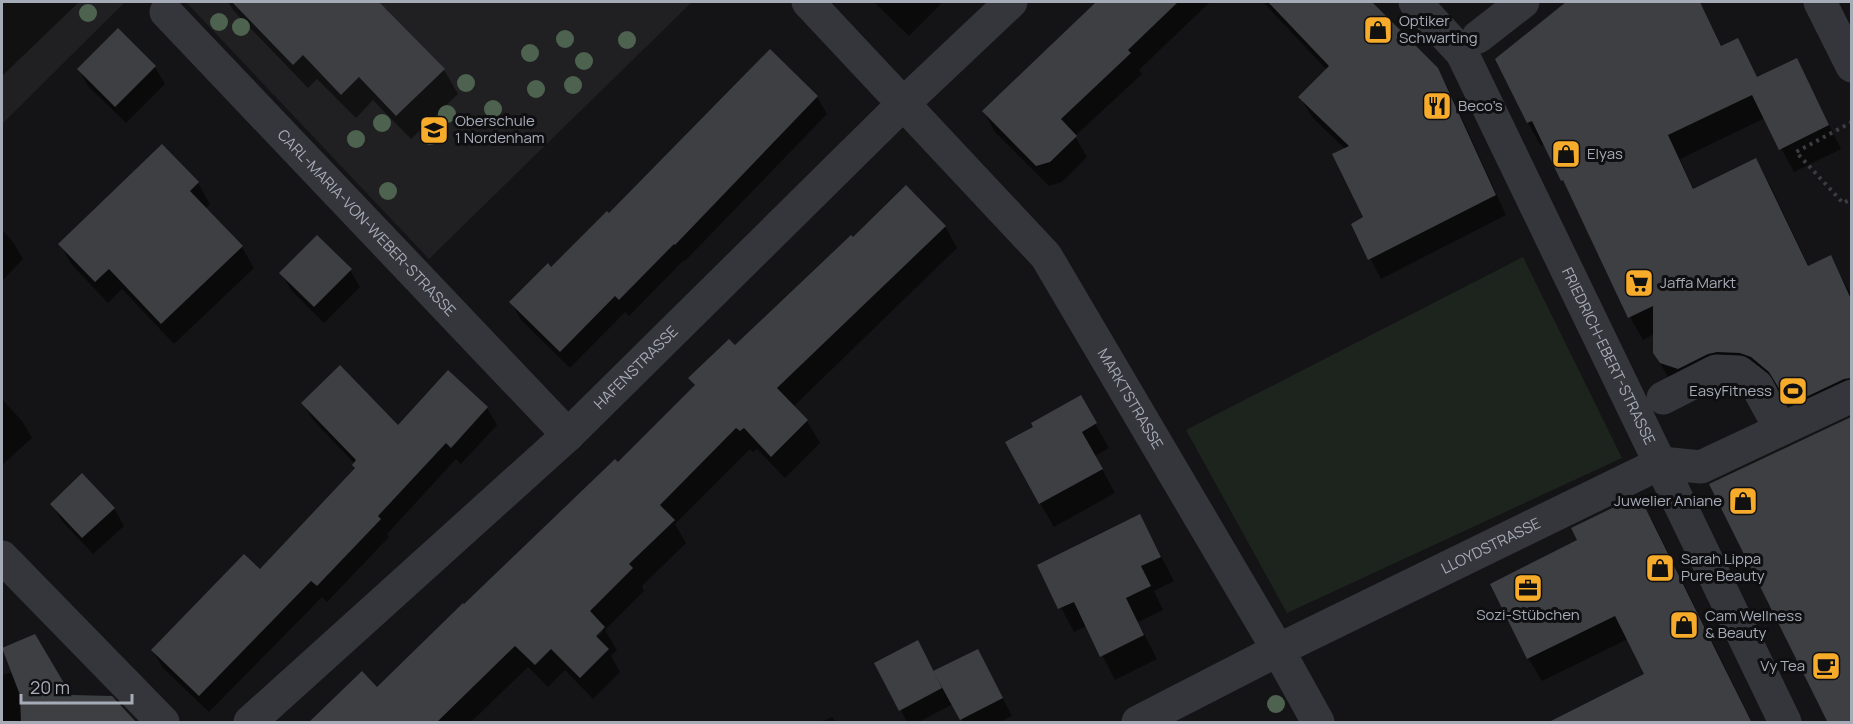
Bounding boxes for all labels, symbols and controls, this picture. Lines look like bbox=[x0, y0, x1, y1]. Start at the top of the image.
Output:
place label: Optiker Schwarting bbox=[1399, 10, 1478, 48]
shop icon: Optiker Schwarting bbox=[1362, 14, 1394, 46]
restaurant icon: Beco’s bbox=[1421, 90, 1453, 122]
place label: Beco’s bbox=[1458, 95, 1503, 116]
place label: Oberschule 1 Nordenham bbox=[455, 110, 545, 148]
school or university icon: Oberschule 1 Nordenham bbox=[418, 114, 450, 146]
street label: CARL-MARIA-VON-WEBER-STRASSE bbox=[273, 124, 461, 321]
shop icon: Elyas bbox=[1550, 138, 1582, 170]
place label: Elyas bbox=[1587, 143, 1623, 164]
street label: FRIEDRICH-EBERT-STRASSE bbox=[1557, 264, 1661, 448]
supermarket icon: Jaffa Markt bbox=[1623, 267, 1655, 299]
place label: Jaffa Markt bbox=[1660, 272, 1736, 293]
street label: HAFENSTRASSE bbox=[589, 321, 682, 414]
street label: MARKTSTRASSE bbox=[1093, 344, 1168, 453]
sports icon: EasyFitness bbox=[1777, 375, 1809, 407]
place label: EasyFitness bbox=[1689, 380, 1772, 401]
shop icon: Juwelier Aniane bbox=[1727, 485, 1759, 517]
place label: Juwelier Aniane bbox=[1614, 490, 1722, 511]
street label: LLOYDSTRASSE bbox=[1438, 512, 1544, 579]
place label: Sarah Lippa Pure Beauty bbox=[1681, 548, 1765, 586]
shop icon: Sarah Lippa Pure Beauty bbox=[1644, 552, 1676, 584]
office icon: Sozi-Stübchen bbox=[1512, 572, 1544, 604]
place label: Sozi-Stübchen bbox=[1476, 604, 1580, 625]
place label: Cam Wellness & Beauty bbox=[1705, 605, 1802, 643]
shop icon: Cam Wellness & Beauty bbox=[1668, 609, 1700, 641]
cafe icon: Vy Tea bbox=[1810, 650, 1842, 682]
place label: Vy Tea bbox=[1760, 655, 1805, 676]
scale bar bbox=[21, 667, 132, 705]
text: 20 m bbox=[30, 675, 70, 699]

